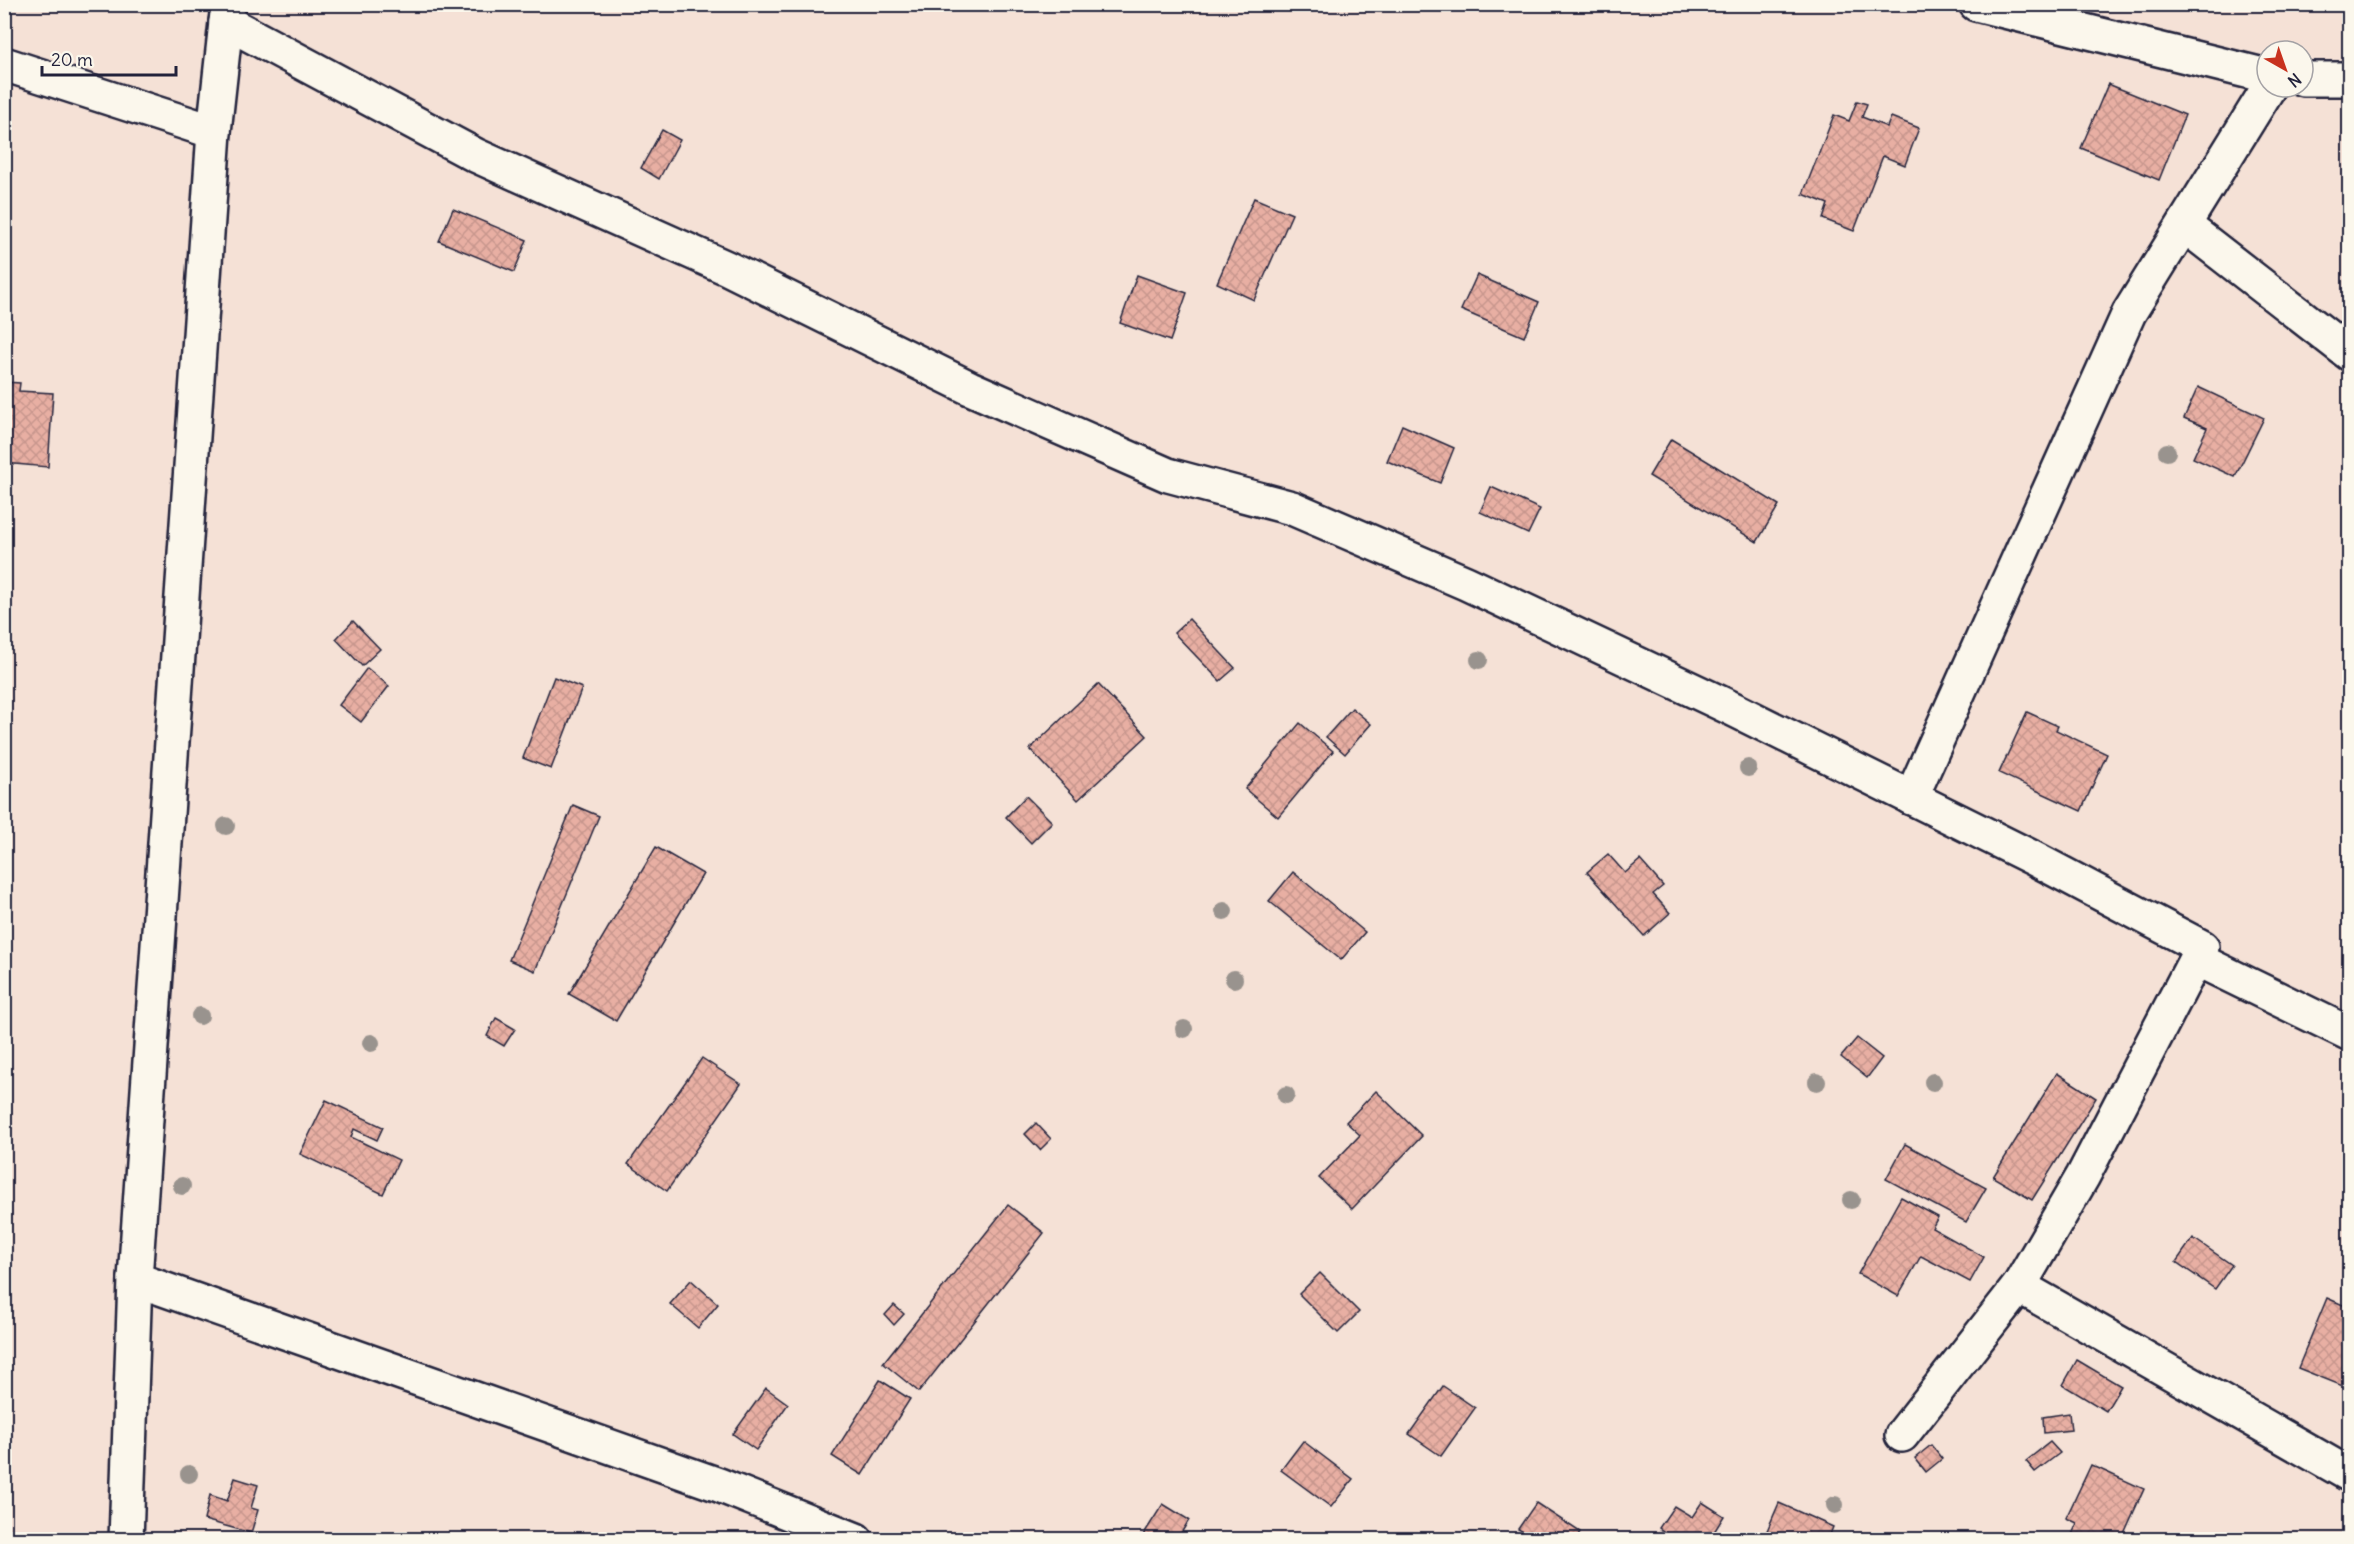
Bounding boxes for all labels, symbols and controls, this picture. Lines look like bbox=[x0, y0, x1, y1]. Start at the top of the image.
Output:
scale bar bbox=[42, 39, 176, 77]
north arrow bbox=[2255, 39, 2315, 99]
text: 20 m bbox=[51, 48, 93, 71]
text: N bbox=[2284, 69, 2305, 92]

